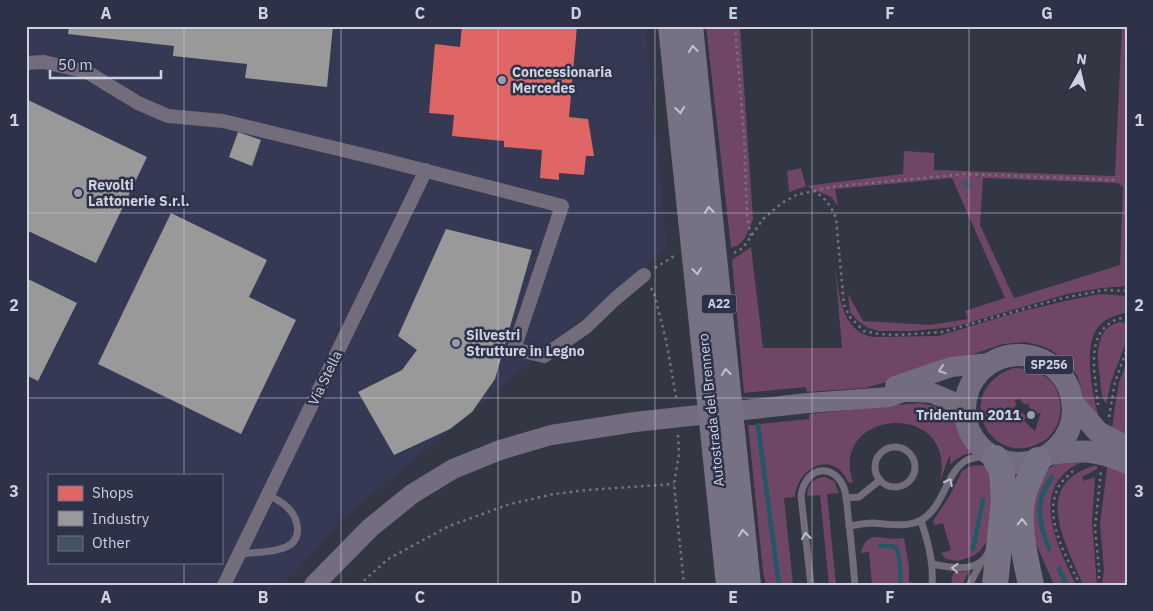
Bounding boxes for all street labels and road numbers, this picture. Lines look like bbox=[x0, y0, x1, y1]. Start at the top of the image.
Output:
road number: A22 bbox=[702, 294, 736, 314]
street label: Autostrada del Brennero bbox=[694, 332, 728, 488]
street label: Via Stella bbox=[304, 347, 346, 408]
road number: SP256 bbox=[1025, 356, 1073, 374]

